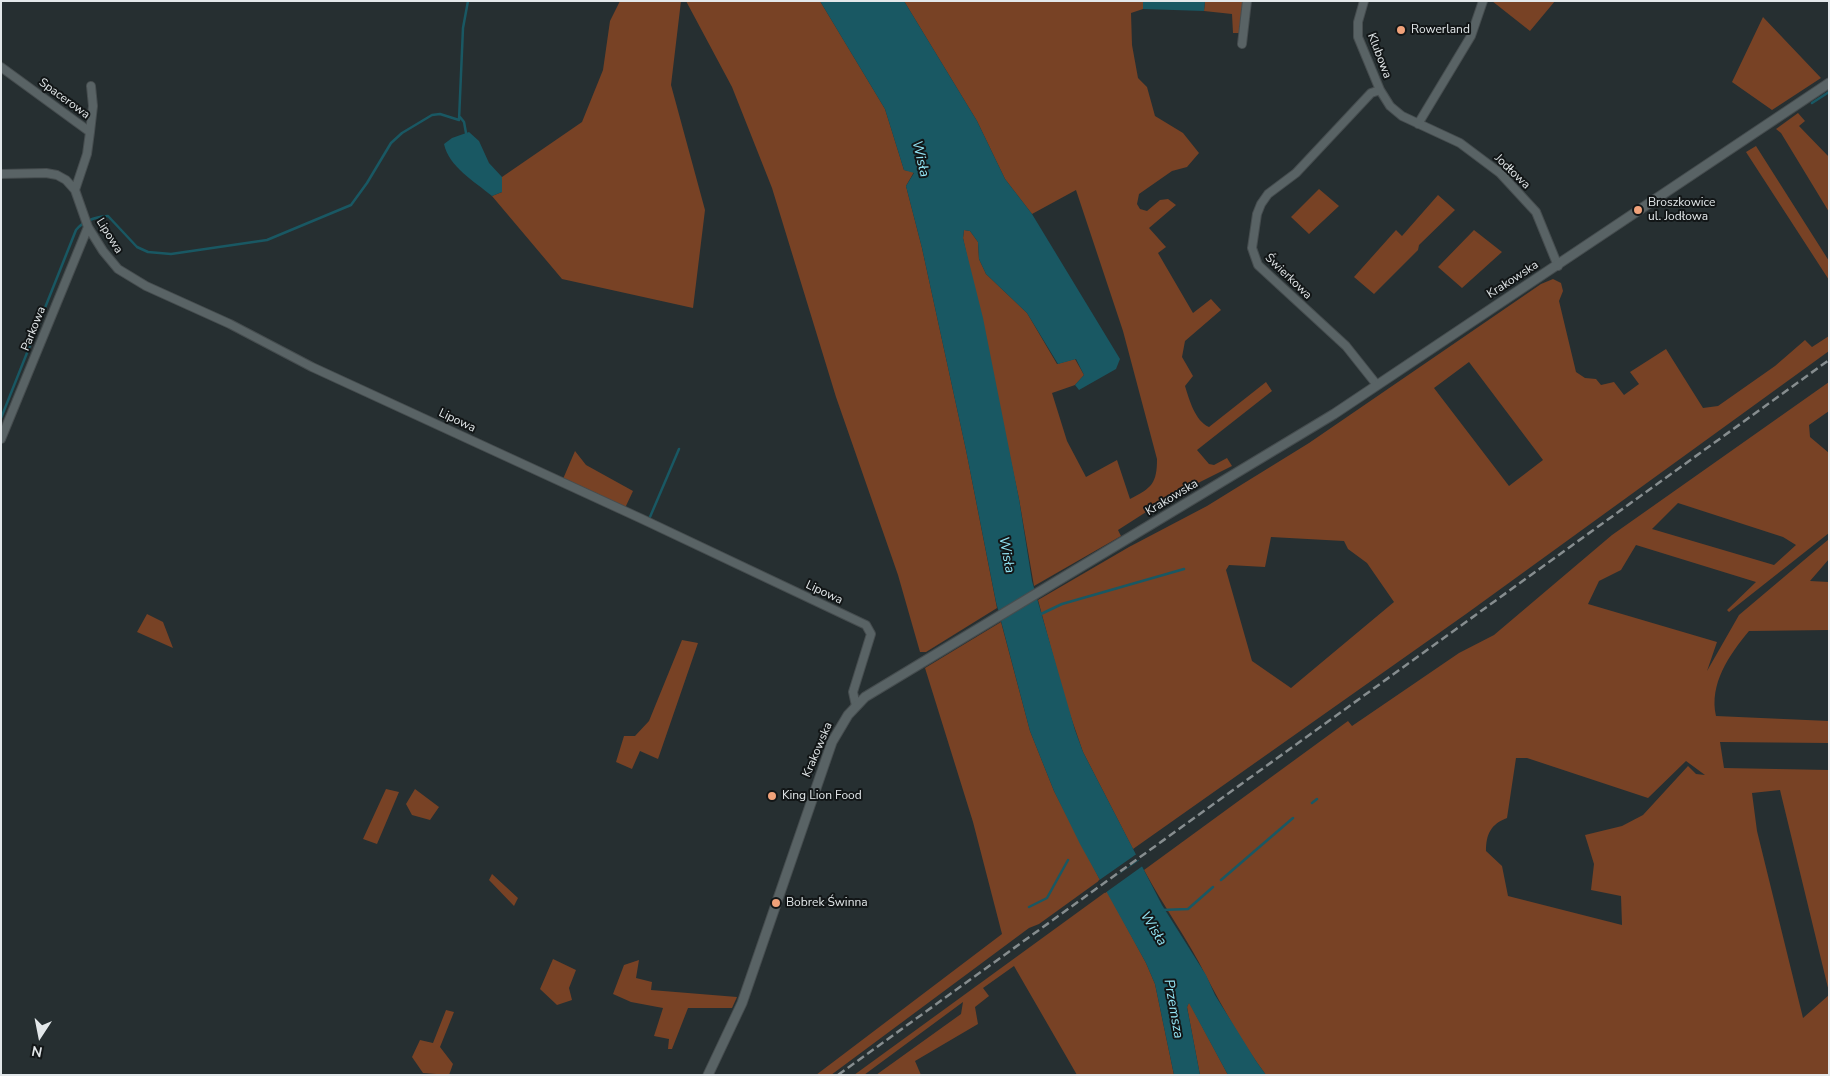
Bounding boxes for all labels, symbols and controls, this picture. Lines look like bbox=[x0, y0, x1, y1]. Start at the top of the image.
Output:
place label: Rowerland bbox=[1411, 23, 1470, 37]
marker: Rowerland bbox=[1395, 24, 1407, 36]
street label: Klubowa bbox=[1364, 31, 1394, 81]
street label: Spacerowa bbox=[36, 76, 92, 122]
water label: Wisła bbox=[908, 139, 932, 179]
street label: Jodłowa bbox=[1491, 152, 1533, 192]
place label: Broszkowice ul. Jodłowa bbox=[1648, 196, 1715, 224]
marker: Broszkowice ul. Jodłowa bbox=[1632, 204, 1644, 216]
street label: Lipowa bbox=[93, 216, 125, 256]
street label: Świerkowa bbox=[1262, 251, 1314, 303]
street label: Krakowska bbox=[1485, 258, 1541, 302]
street label: Parkowa bbox=[19, 305, 49, 353]
street label: Lipowa bbox=[436, 406, 478, 436]
street label: Krakowska bbox=[1143, 477, 1201, 519]
water label: Wisła bbox=[994, 535, 1018, 575]
street label: Lipowa bbox=[803, 578, 845, 608]
street label: Krakowska bbox=[800, 720, 836, 780]
place label: King Lion Food bbox=[782, 789, 862, 803]
marker: King Lion Food bbox=[766, 790, 778, 802]
place label: Bobrek Świnna bbox=[786, 896, 868, 910]
marker: Bobrek Świnna bbox=[770, 897, 782, 909]
water label: Wisła bbox=[1136, 909, 1170, 949]
water label: Przemsza bbox=[1160, 978, 1186, 1040]
north arrow bbox=[15, 1011, 65, 1061]
text: N bbox=[30, 1041, 44, 1062]

